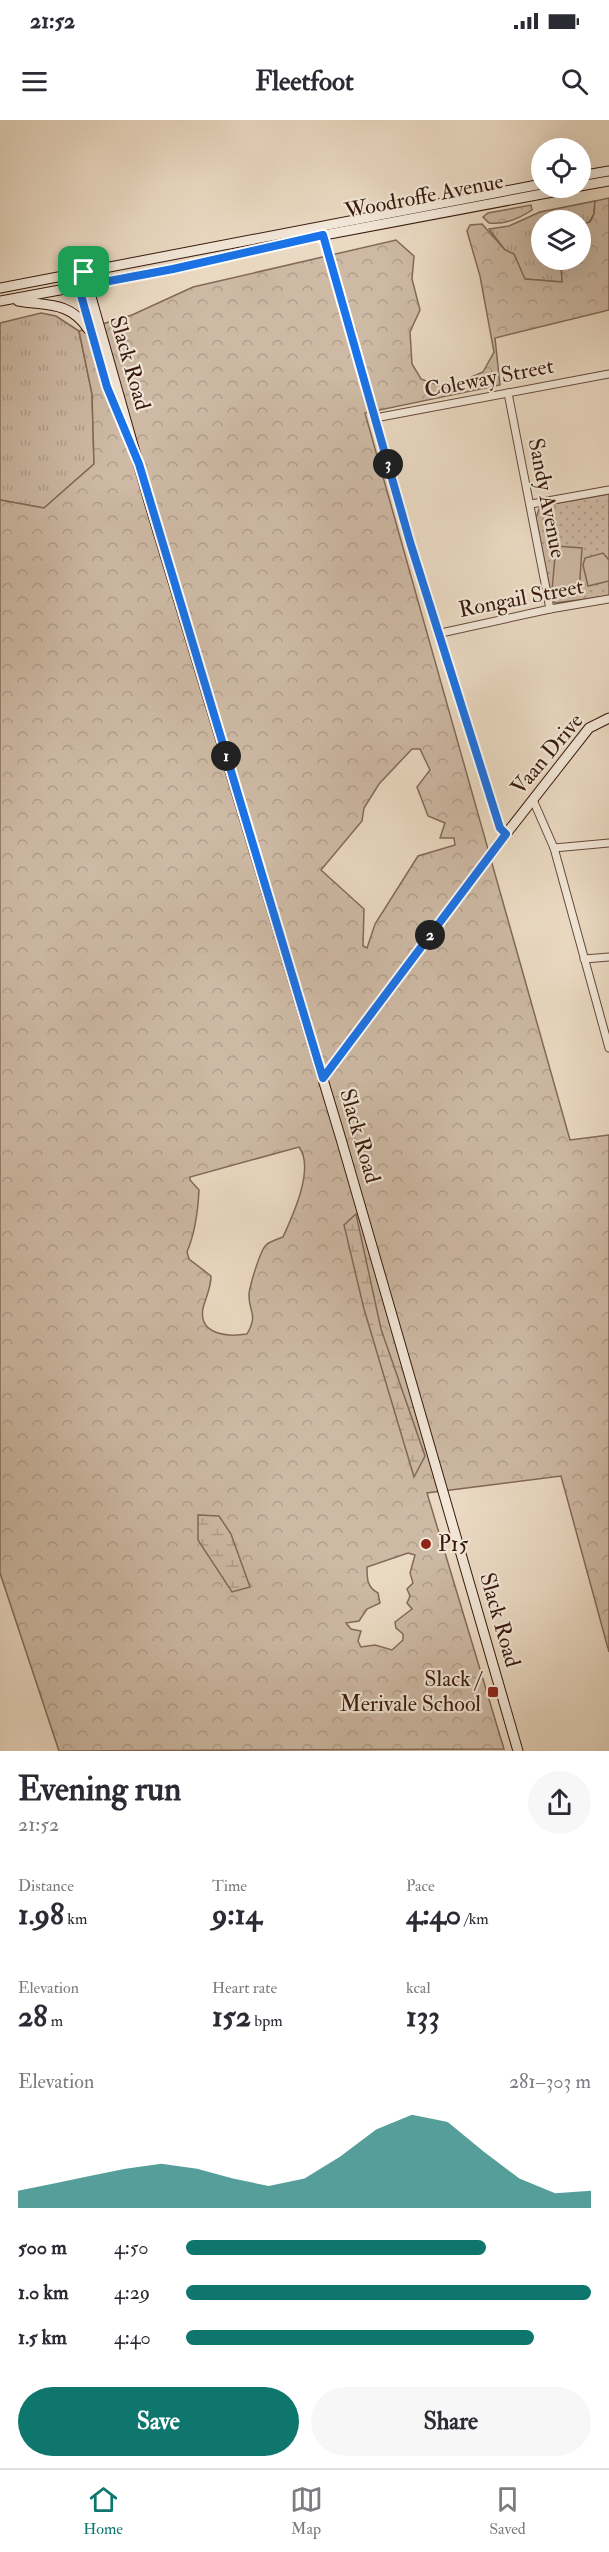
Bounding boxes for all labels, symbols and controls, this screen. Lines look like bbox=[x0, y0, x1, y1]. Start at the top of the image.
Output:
text: 21:52 bbox=[30, 7, 75, 35]
icon: menu bbox=[18, 65, 51, 98]
text: Fleetfoot bbox=[255, 65, 354, 98]
icon: search bbox=[558, 65, 591, 98]
map controls bbox=[531, 138, 591, 270]
button: locate bbox=[531, 138, 591, 198]
street label: Woodroffe Avenue bbox=[341, 167, 506, 225]
button: layers bbox=[531, 210, 591, 270]
pin bbox=[58, 246, 109, 297]
icon: arrive bbox=[67, 255, 100, 288]
street label: Slack Road bbox=[103, 313, 157, 414]
street label: Coleway Street bbox=[422, 352, 556, 404]
street label: Sandy Avenue bbox=[522, 436, 572, 560]
pin: 3 bbox=[373, 449, 403, 479]
text: 3 bbox=[385, 454, 391, 474]
street label: Rongail Street bbox=[456, 572, 586, 624]
street label: Vaan Drive bbox=[505, 707, 589, 801]
pin: 1 bbox=[211, 741, 241, 771]
text: 1 bbox=[223, 746, 229, 766]
pin: 2 bbox=[415, 920, 445, 950]
text: 2 bbox=[426, 925, 434, 945]
street label: Slack Road bbox=[333, 1086, 387, 1187]
place label: P15 bbox=[438, 1530, 469, 1558]
marker: P15 bbox=[419, 1537, 433, 1551]
street label: Slack Road bbox=[473, 1570, 527, 1671]
place label: Slack / Merivale School bbox=[340, 1665, 483, 1718]
marker: Slack / Merivale School bbox=[486, 1685, 500, 1699]
text: Evening run bbox=[18, 1769, 181, 1810]
button: share bbox=[528, 1771, 591, 1834]
text: 21:52 bbox=[18, 1812, 59, 1837]
text: Distance bbox=[18, 1876, 74, 1896]
text: Time bbox=[212, 1876, 247, 1896]
text: Pace bbox=[406, 1876, 435, 1896]
text: 1.98 bbox=[18, 1896, 64, 1933]
text: 9:14 bbox=[212, 1896, 262, 1933]
text: 4:40 bbox=[406, 1896, 461, 1933]
text: km bbox=[64, 1909, 87, 1929]
text: /km bbox=[461, 1909, 489, 1929]
text: Elevation bbox=[18, 1978, 79, 1998]
text: Heart rate bbox=[212, 1978, 277, 1998]
text: kcal bbox=[406, 1978, 431, 1998]
text: 28 bbox=[18, 1998, 47, 2035]
text: 152 bbox=[212, 1998, 251, 2035]
text: 133 bbox=[406, 1998, 440, 2035]
text: m bbox=[47, 2011, 63, 2031]
text: bpm bbox=[251, 2011, 283, 2031]
text: Elevation bbox=[18, 2069, 94, 2094]
text: 281–303 m bbox=[509, 2069, 591, 2094]
text: 500 m bbox=[18, 2235, 67, 2260]
text: 4:50 bbox=[114, 2235, 149, 2260]
text: 1.0 km bbox=[18, 2280, 69, 2305]
text: 4:29 bbox=[114, 2280, 150, 2305]
text: 1.5 km bbox=[18, 2325, 67, 2350]
text: 4:40 bbox=[114, 2325, 151, 2350]
button: Save bbox=[18, 2387, 299, 2456]
button: Share bbox=[311, 2387, 591, 2456]
tab: Home bbox=[83, 2483, 123, 2539]
tab: Map bbox=[290, 2483, 323, 2539]
tab: Saved bbox=[489, 2483, 526, 2539]

